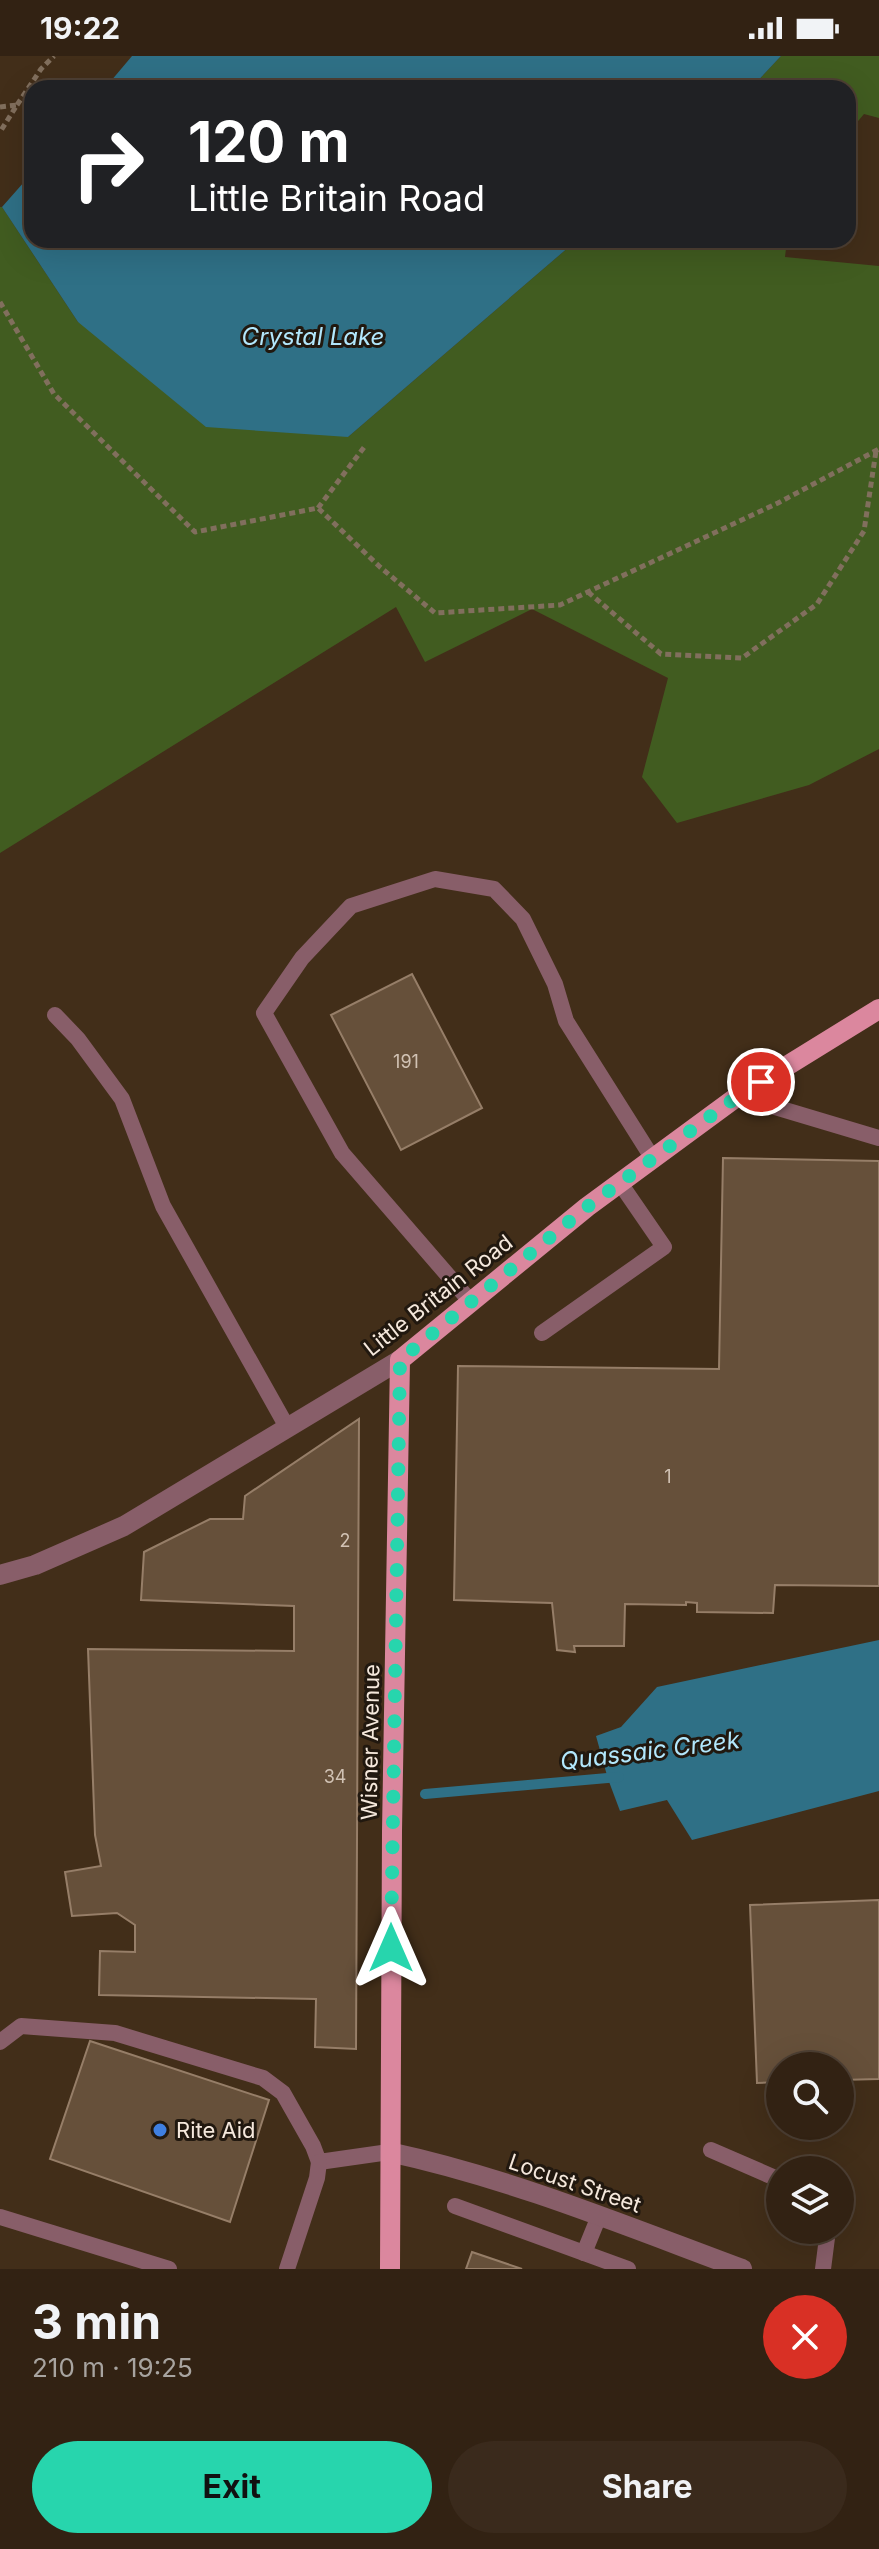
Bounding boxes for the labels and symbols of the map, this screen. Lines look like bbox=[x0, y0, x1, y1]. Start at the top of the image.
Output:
water label: Crystal Lake bbox=[242, 322, 384, 351]
pin bbox=[727, 1048, 795, 1116]
house number: 191 bbox=[393, 1051, 419, 1072]
street label: Little Britain Road bbox=[358, 1229, 518, 1361]
house number: 1 bbox=[664, 1466, 672, 1487]
house number: 2 bbox=[340, 1530, 350, 1551]
street label: Wisner Avenue bbox=[356, 1664, 384, 1820]
water label: Quassaic Creek bbox=[559, 1725, 742, 1776]
house number: 34 bbox=[324, 1766, 346, 1787]
position arrow bbox=[349, 1906, 433, 1990]
place label: Rite Aid bbox=[176, 2117, 256, 2143]
marker: Rite Aid bbox=[151, 2121, 169, 2139]
street label: Locust Street bbox=[505, 2148, 645, 2218]

